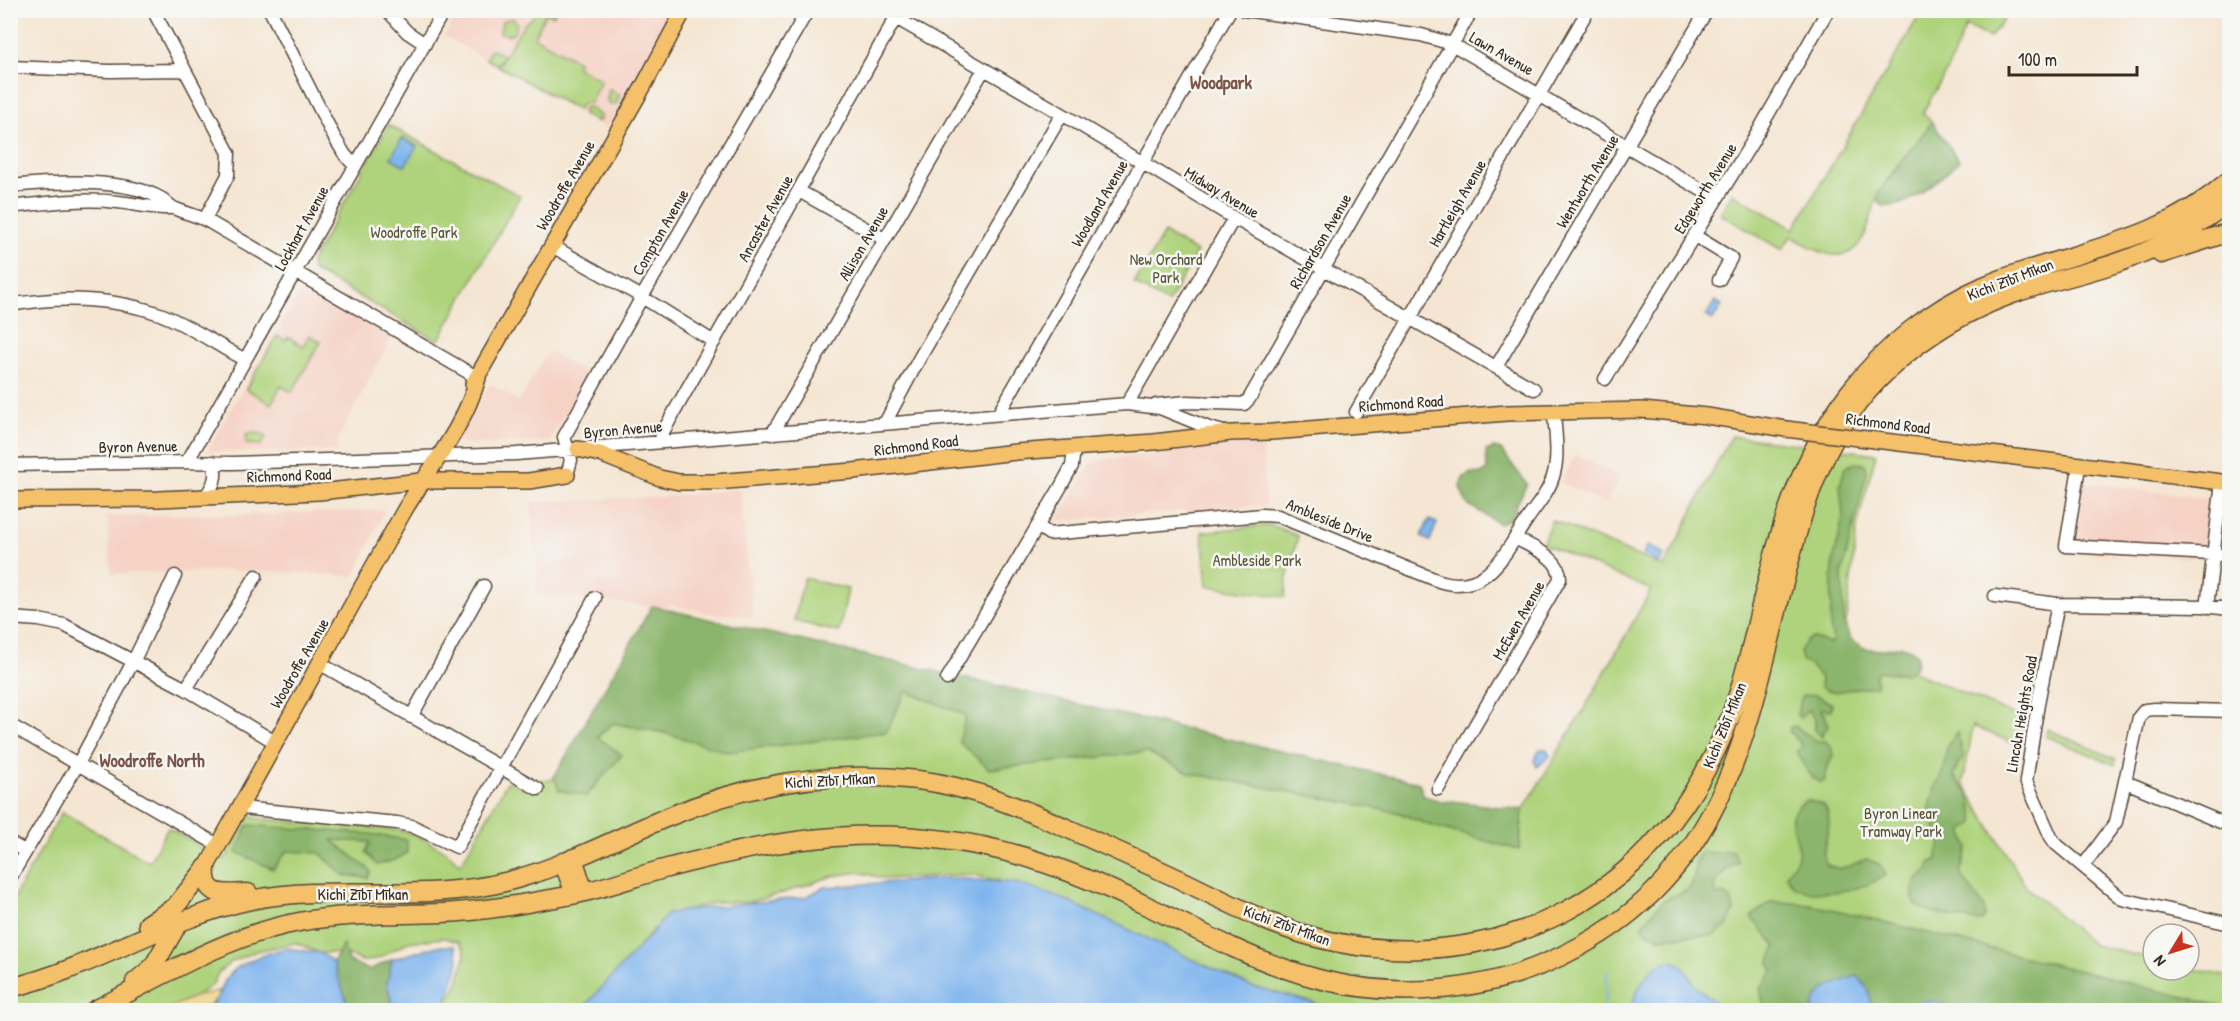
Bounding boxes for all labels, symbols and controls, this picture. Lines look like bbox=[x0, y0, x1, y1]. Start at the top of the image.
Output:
street label: Lawn Avenue bbox=[1466, 26, 1539, 81]
scale bar bbox=[2009, 39, 2136, 77]
text: 100 m bbox=[2018, 47, 2057, 72]
district label: Woodpark bbox=[1190, 70, 1252, 96]
street label: Wentworth Avenue bbox=[1550, 130, 1624, 232]
street label: Woodroffe Avenue bbox=[530, 135, 600, 234]
street label: Edgeworth Avenue bbox=[1668, 138, 1742, 238]
street label: Woodland Avenue bbox=[1065, 155, 1133, 251]
street label: Hartleigh Avenue bbox=[1423, 155, 1491, 251]
street label: Midway Avenue bbox=[1180, 161, 1264, 223]
street label: Ancaster Avenue bbox=[732, 170, 798, 265]
street label: Lockhart Avenue bbox=[269, 181, 334, 275]
street label: Compton Avenue bbox=[626, 184, 694, 279]
street label: Richardson Avenue bbox=[1284, 189, 1356, 293]
street label: Allison Avenue bbox=[833, 201, 893, 284]
park label: Woodroffe Park bbox=[371, 221, 458, 243]
park label: New Orchard Park bbox=[1130, 248, 1202, 288]
street label: Kichi Zībī Mīkan bbox=[1964, 252, 2056, 306]
street label: Richmond Road bbox=[1358, 389, 1444, 417]
street label: Richmond Road bbox=[1845, 407, 1931, 439]
street label: Byron Avenue bbox=[583, 415, 664, 443]
street label: Richmond Road bbox=[873, 429, 959, 461]
street label: Byron Avenue bbox=[98, 434, 178, 458]
street label: Richmond Road bbox=[246, 463, 332, 487]
street label: Ambleside Drive bbox=[1283, 493, 1377, 548]
park label: Ambleside Park bbox=[1213, 549, 1302, 571]
street label: McEwen Avenue bbox=[1486, 576, 1550, 664]
street label: Woodroffe Avenue bbox=[264, 613, 334, 712]
street label: Lincoln Heights Road bbox=[2000, 654, 2042, 774]
street label: Kichi Zībī Mīkan bbox=[1697, 679, 1751, 771]
district label: Woodroffe North bbox=[99, 748, 205, 773]
street label: Kichi Zībī Mīkan bbox=[784, 767, 876, 793]
park label: Byron Linear Tramway Park bbox=[1860, 802, 1942, 842]
street label: Kichi Zībī Mīkan bbox=[318, 883, 408, 905]
street label: Kichi Zībī Mīkan bbox=[1241, 899, 1333, 951]
north arrow bbox=[2141, 922, 2201, 982]
text: N bbox=[2148, 951, 2170, 971]

